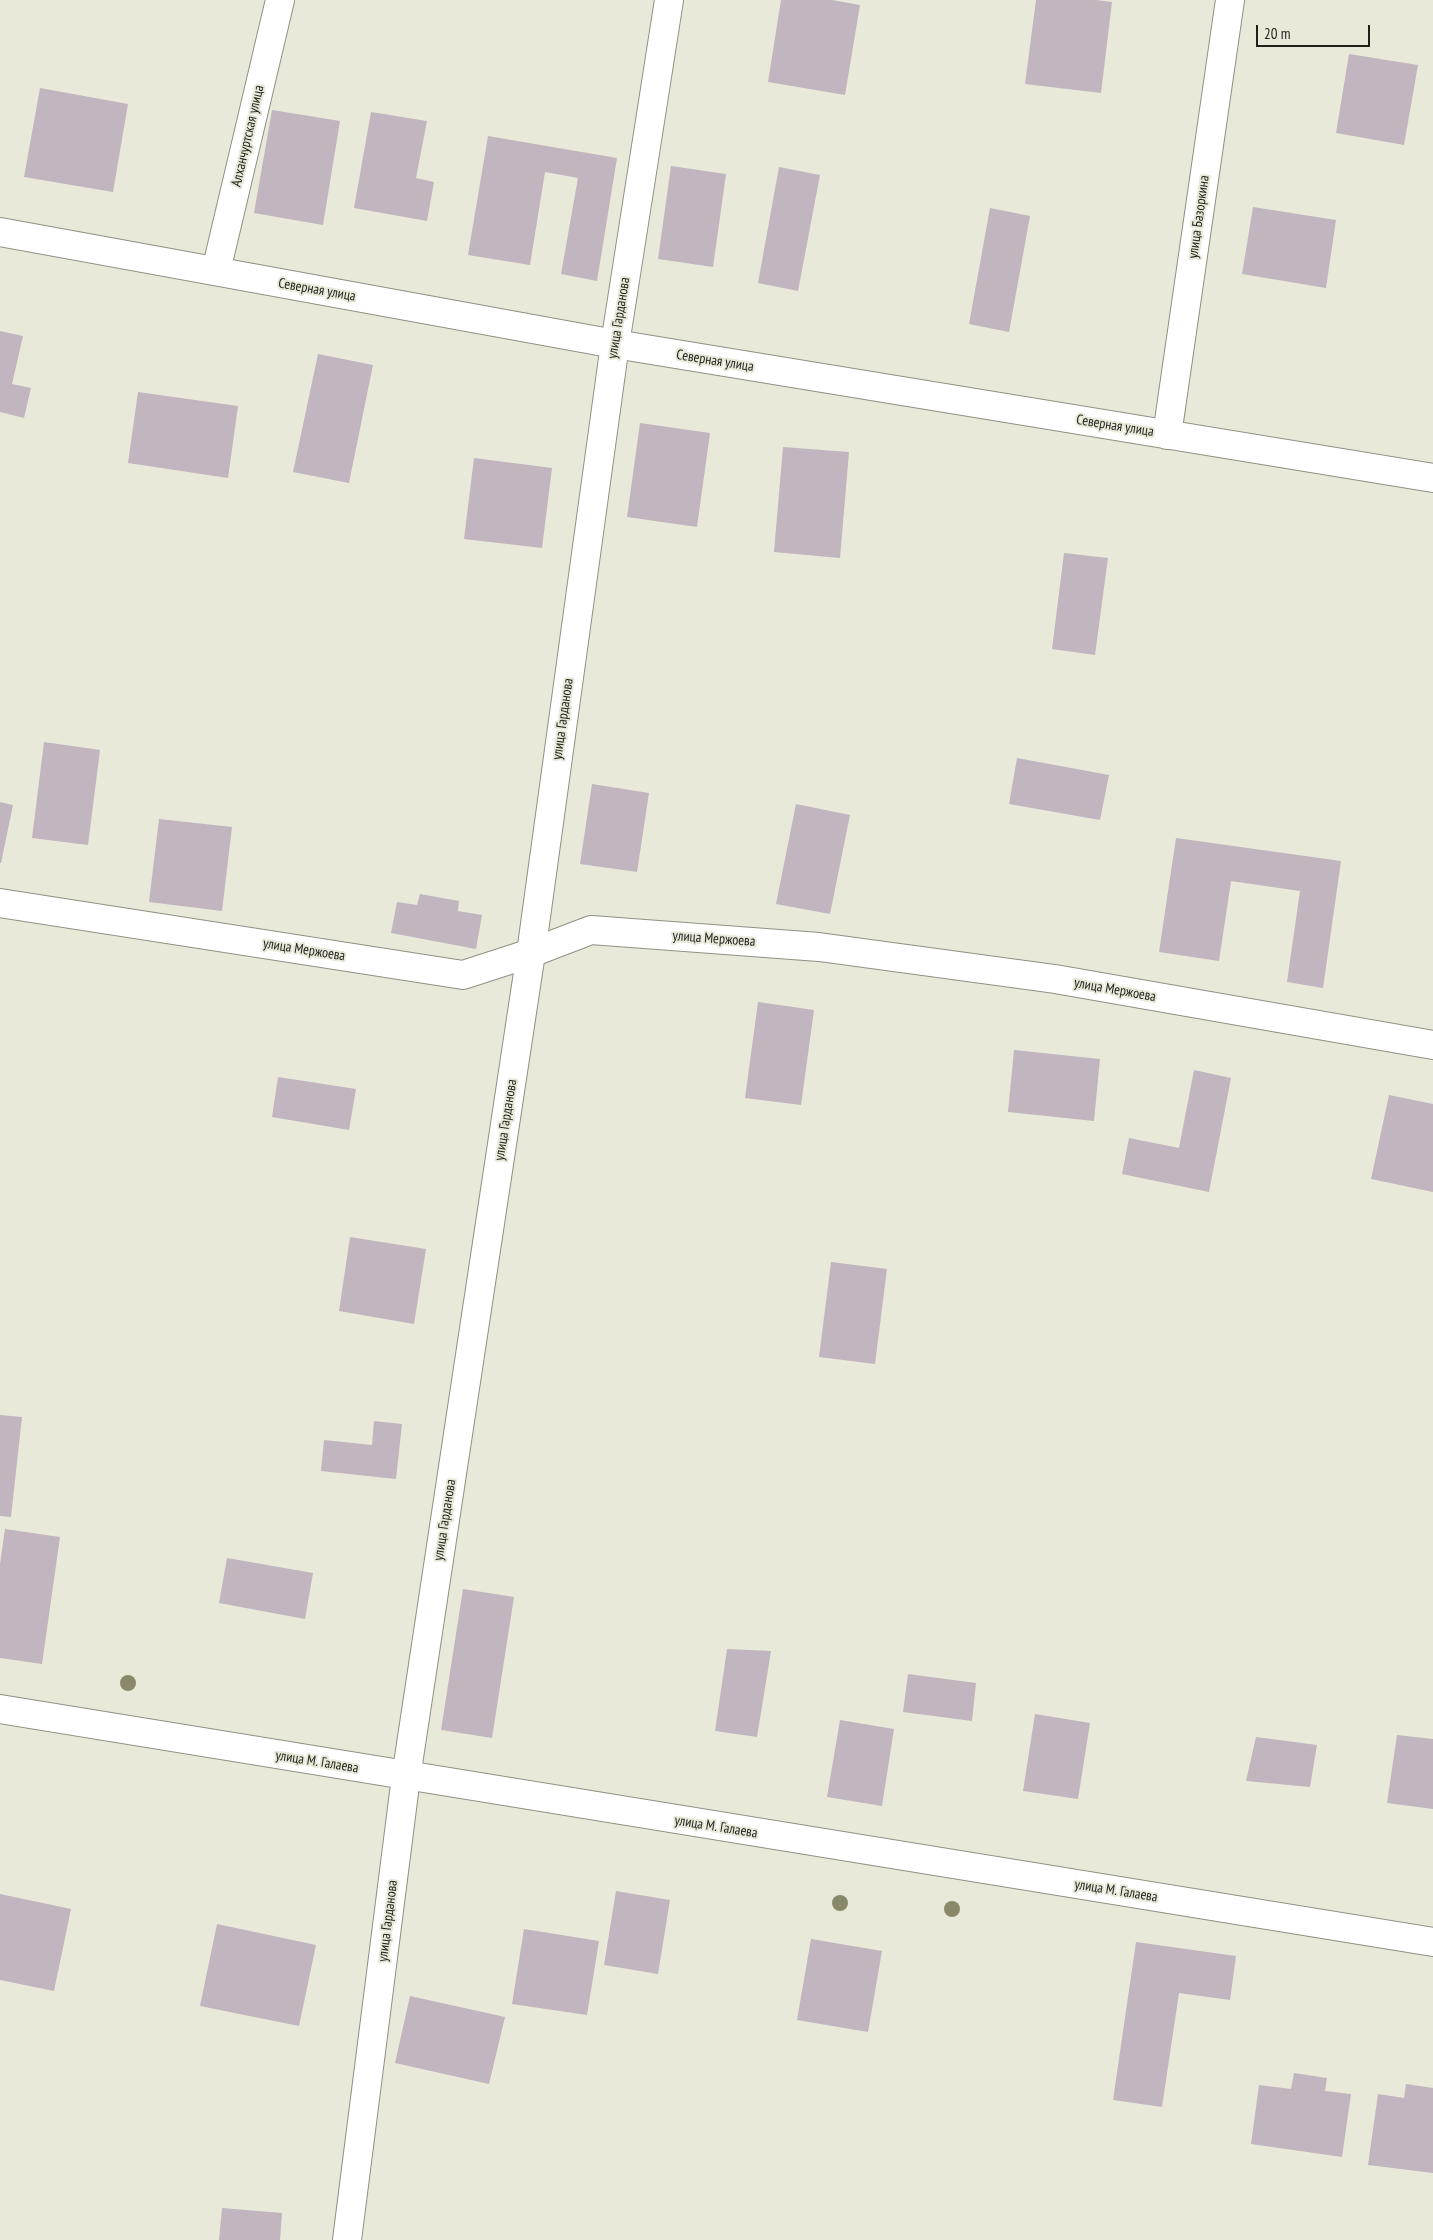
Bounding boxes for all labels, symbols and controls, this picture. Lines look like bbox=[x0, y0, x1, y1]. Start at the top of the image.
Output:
scale bar bbox=[1258, 15, 1372, 47]
text: 20 m bbox=[1264, 24, 1290, 43]
street label: Алханчуртская улица bbox=[228, 84, 268, 188]
street label: улица Базоркина bbox=[1185, 174, 1213, 260]
street label: Северная улица bbox=[277, 275, 357, 305]
street label: улица Гарданова bbox=[604, 276, 634, 360]
street label: Северная улица bbox=[675, 347, 755, 375]
street label: Северная улица bbox=[1075, 412, 1155, 440]
street label: улица Гарданова bbox=[549, 677, 577, 761]
street label: улица Мержоева bbox=[672, 928, 756, 950]
street label: улица Мержоева bbox=[262, 935, 346, 965]
street label: улица Мержоева bbox=[1073, 975, 1157, 1005]
street label: улица Гарданова bbox=[491, 1078, 521, 1162]
street label: улица Гарданова bbox=[430, 1478, 460, 1562]
street label: улица М. Галаева bbox=[274, 1747, 360, 1777]
street label: улица М. Галаева bbox=[673, 1812, 759, 1842]
street label: улица М. Галаева bbox=[1073, 1876, 1159, 1906]
street label: улица Гарданова bbox=[375, 1879, 401, 1963]

